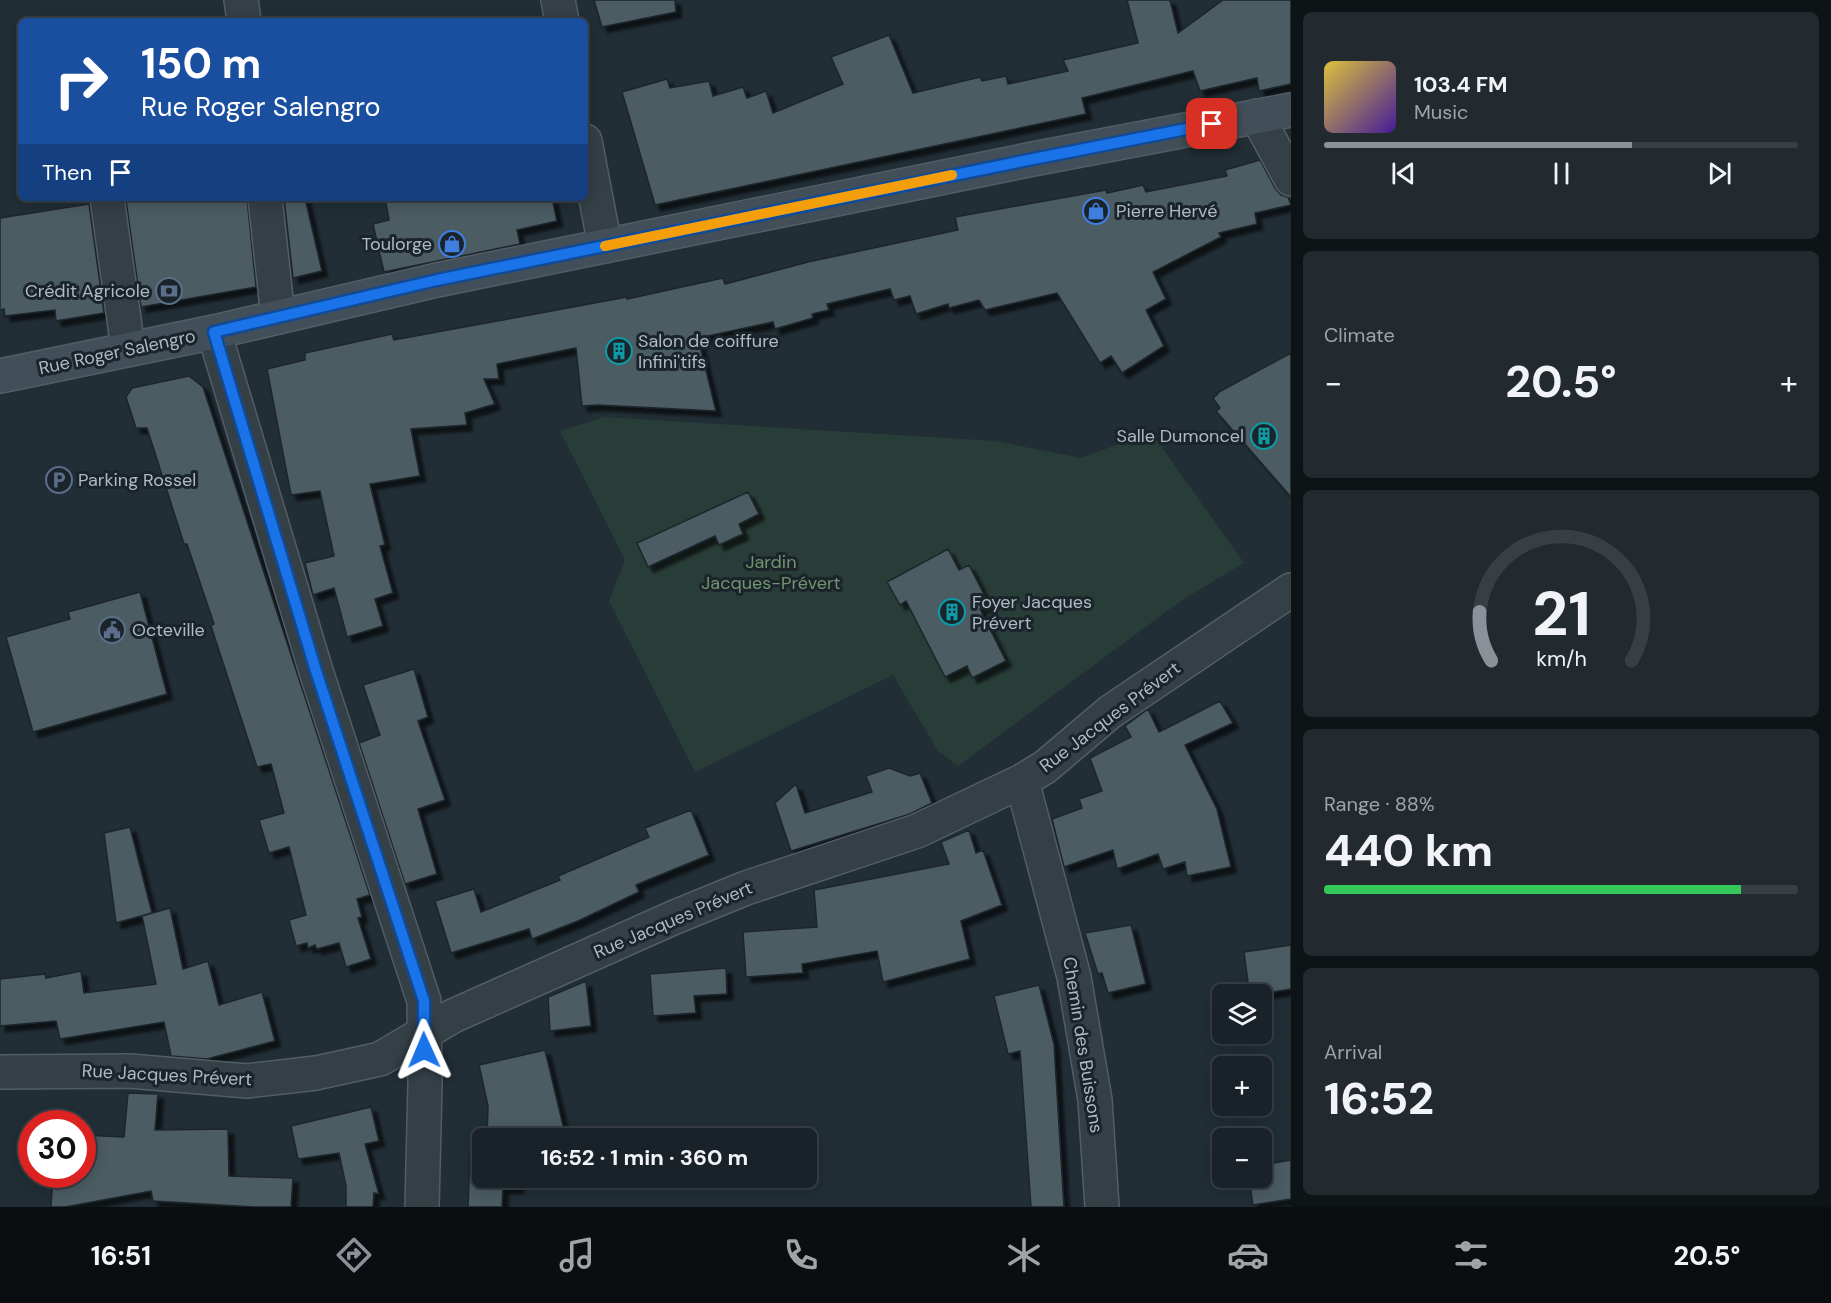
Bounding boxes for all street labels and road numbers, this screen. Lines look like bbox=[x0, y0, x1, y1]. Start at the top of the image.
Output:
street label: Rue Roger Salengro bbox=[36, 324, 198, 380]
street label: Rue Jacques Prévert bbox=[1035, 656, 1185, 778]
street label: Rue Jacques Prévert bbox=[590, 876, 756, 964]
street label: Chemin des Buissons bbox=[1057, 955, 1109, 1135]
street label: Rue Jacques Prévert bbox=[81, 1059, 253, 1091]

